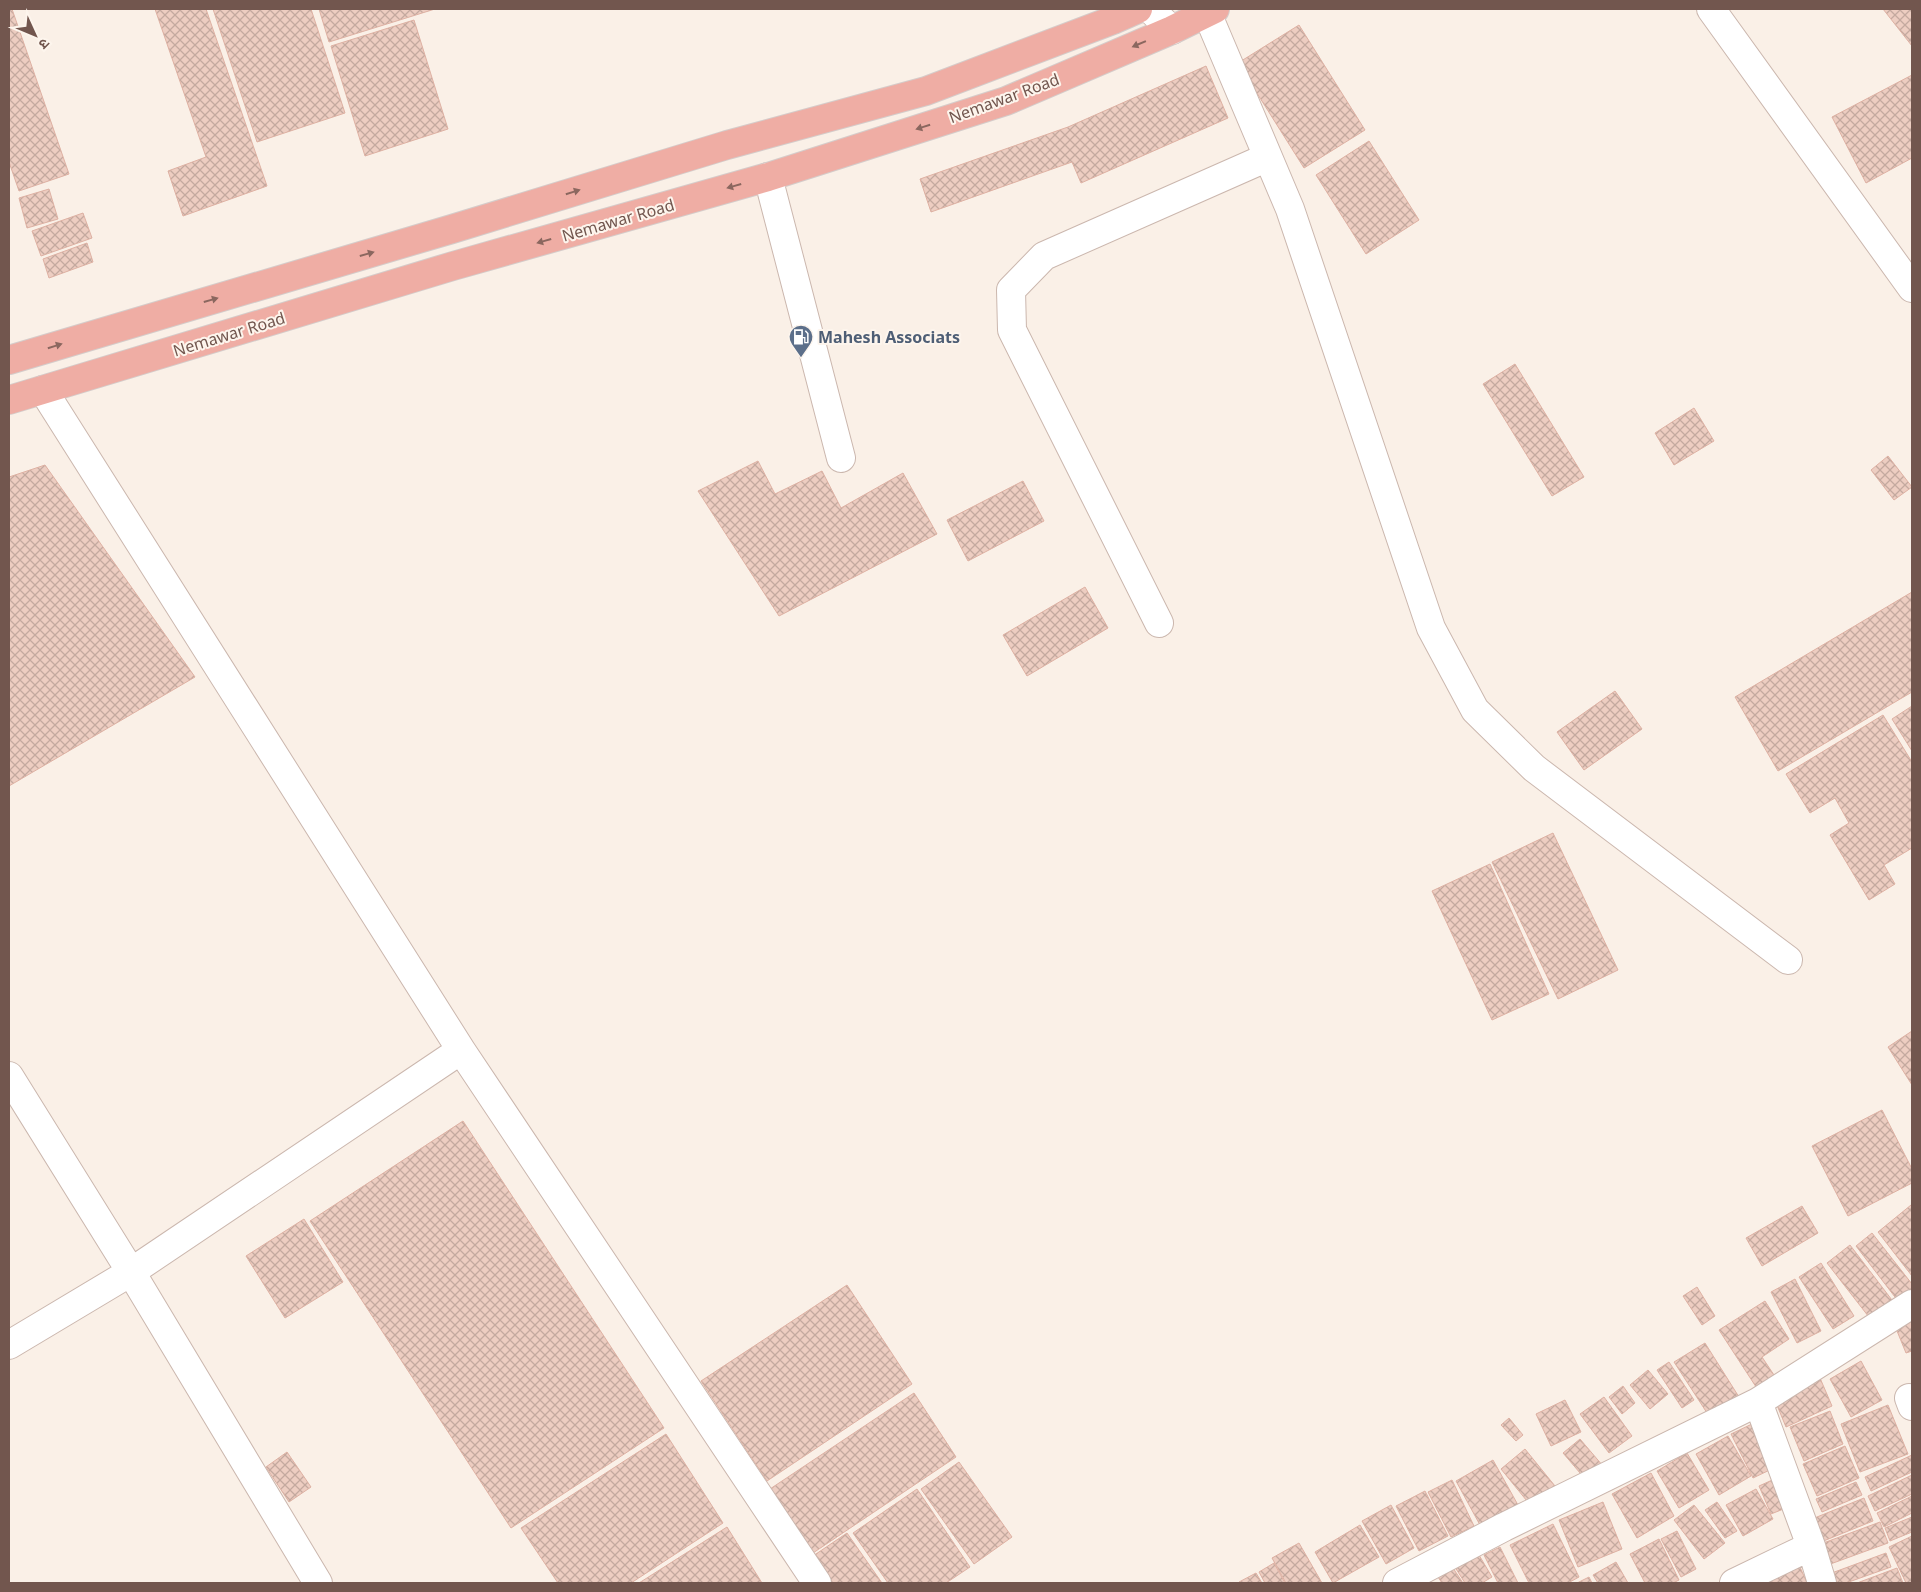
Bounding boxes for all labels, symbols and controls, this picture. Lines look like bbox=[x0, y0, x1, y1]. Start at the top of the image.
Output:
north arrow bbox=[10, 10, 60, 60]
text: उ bbox=[34, 35, 54, 55]
one-way arrow bbox=[1132, 40, 1146, 48]
street label: Nemawar Road bbox=[946, 68, 1062, 128]
one-way arrow bbox=[915, 124, 930, 132]
one-way arrow bbox=[727, 183, 742, 191]
one-way arrow bbox=[566, 188, 581, 196]
street label: Nemawar Road bbox=[559, 193, 677, 247]
one-way arrow bbox=[537, 237, 552, 245]
one-way arrow bbox=[360, 250, 375, 258]
one-way arrow bbox=[204, 295, 219, 303]
street label: Nemawar Road bbox=[170, 307, 288, 361]
fuel station icon: Mahesh Associats bbox=[788, 324, 814, 358]
place label: Mahesh Associats bbox=[818, 326, 960, 348]
one-way arrow bbox=[48, 341, 63, 349]

